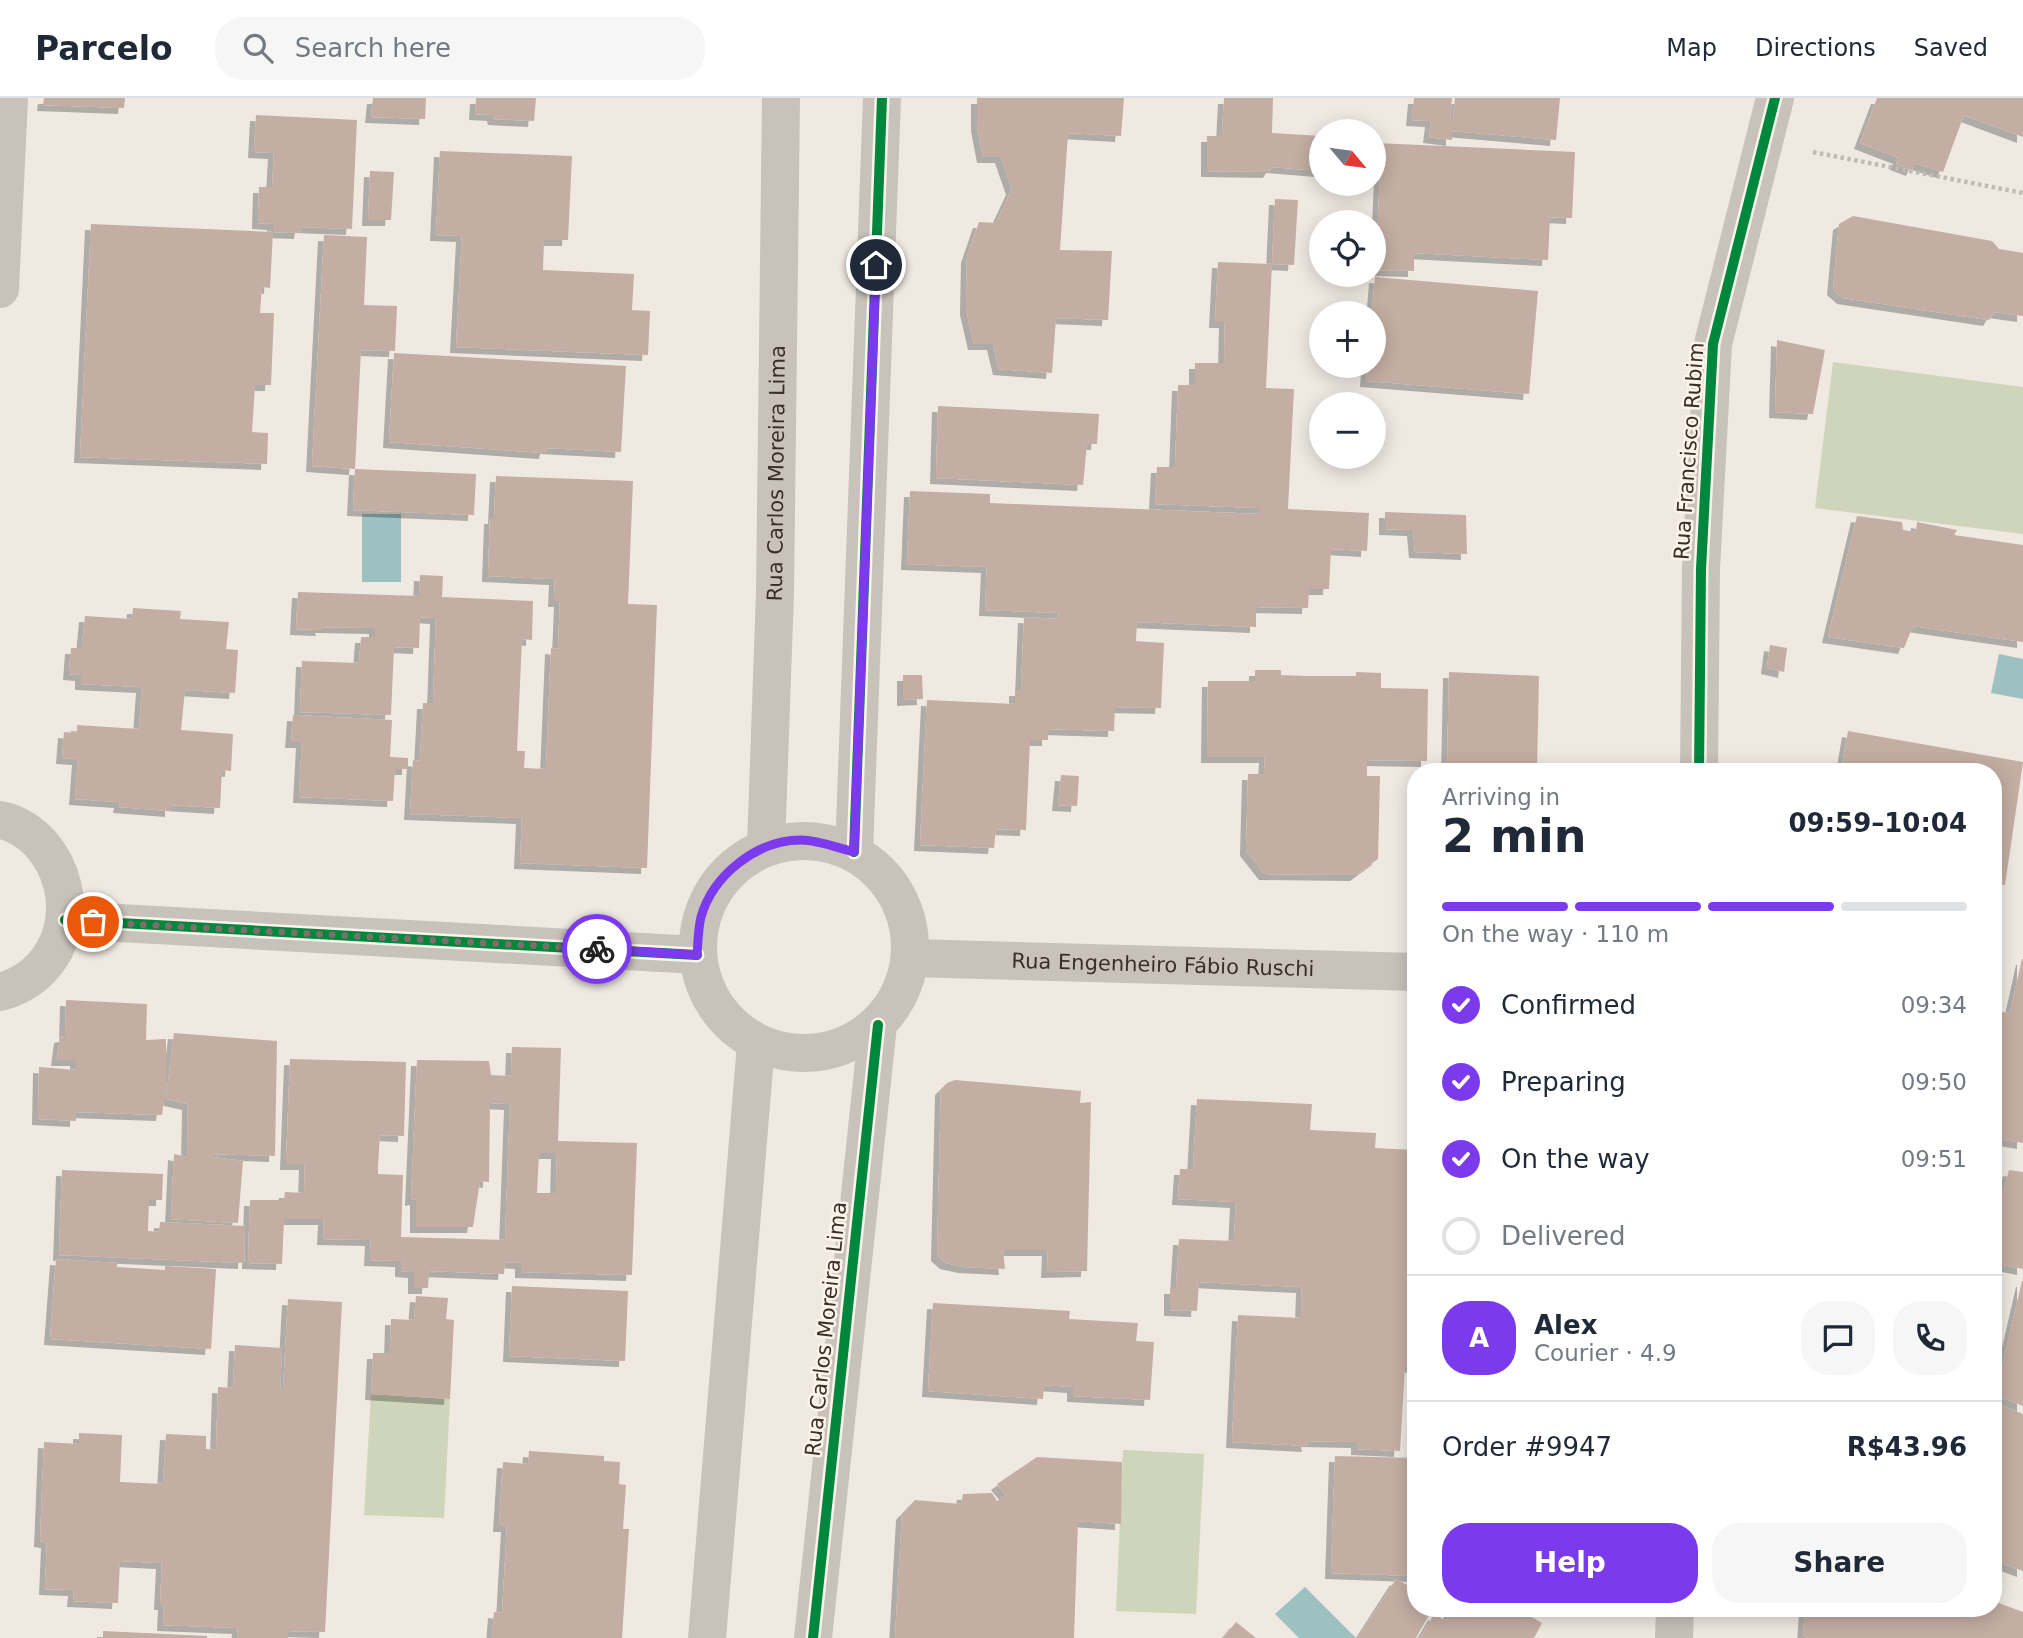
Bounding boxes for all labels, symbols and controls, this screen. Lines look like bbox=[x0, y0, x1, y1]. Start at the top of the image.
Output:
search box bbox=[215, 17, 705, 80]
text: Parcelo bbox=[35, 29, 173, 68]
icon: search bbox=[239, 29, 277, 67]
text: Search here bbox=[295, 33, 451, 63]
text: Map bbox=[1666, 34, 1717, 62]
text: Directions bbox=[1755, 34, 1876, 62]
text: Saved bbox=[1914, 34, 1988, 62]
north arrow bbox=[1309, 119, 1386, 196]
map controls bbox=[1309, 119, 1386, 469]
button: locate bbox=[1309, 210, 1386, 287]
pin bbox=[846, 235, 906, 295]
icon: home bbox=[857, 246, 895, 284]
button: + bbox=[1309, 301, 1386, 378]
street label: Rua Francisco Rubim bbox=[1669, 342, 1709, 560]
street label: Rua Carlos Moreira Lima bbox=[763, 345, 790, 602]
button: − bbox=[1309, 392, 1386, 469]
text: Arriving in bbox=[1442, 784, 1560, 810]
text: 09:59–10:04 bbox=[1788, 808, 1967, 838]
text: 2 min bbox=[1442, 809, 1586, 863]
pin bbox=[63, 892, 123, 952]
icon: bag bbox=[74, 903, 112, 941]
courier bbox=[562, 914, 632, 984]
text: On the way · 110 m bbox=[1442, 921, 1669, 947]
icon: bike bbox=[578, 930, 616, 968]
street label: Rua Engenheiro Fábio Ruschi bbox=[1011, 949, 1315, 981]
icon: check bbox=[1442, 986, 1480, 1024]
text: Confirmed bbox=[1501, 990, 1636, 1020]
text: 09:34 bbox=[1901, 992, 1967, 1018]
icon: check bbox=[1442, 1063, 1480, 1101]
text: Preparing bbox=[1501, 1067, 1626, 1097]
text: 09:50 bbox=[1901, 1069, 1967, 1095]
icon: check bbox=[1442, 1140, 1480, 1178]
text: On the way bbox=[1501, 1144, 1650, 1174]
text: 09:51 bbox=[1901, 1146, 1967, 1172]
street label: Rua Carlos Moreira Lima bbox=[801, 1200, 851, 1458]
text: Delivered bbox=[1501, 1221, 1625, 1251]
button: chat bbox=[1801, 1301, 1875, 1375]
button: phone bbox=[1893, 1301, 1967, 1375]
text: Alex bbox=[1534, 1310, 1597, 1340]
text: A bbox=[1469, 1323, 1489, 1353]
text: Courier · 4.9 bbox=[1534, 1340, 1677, 1366]
text: Order #9947 bbox=[1442, 1432, 1612, 1462]
text: R$43.96 bbox=[1847, 1432, 1967, 1462]
button: Help bbox=[1442, 1523, 1698, 1603]
button: Share bbox=[1712, 1523, 1967, 1603]

